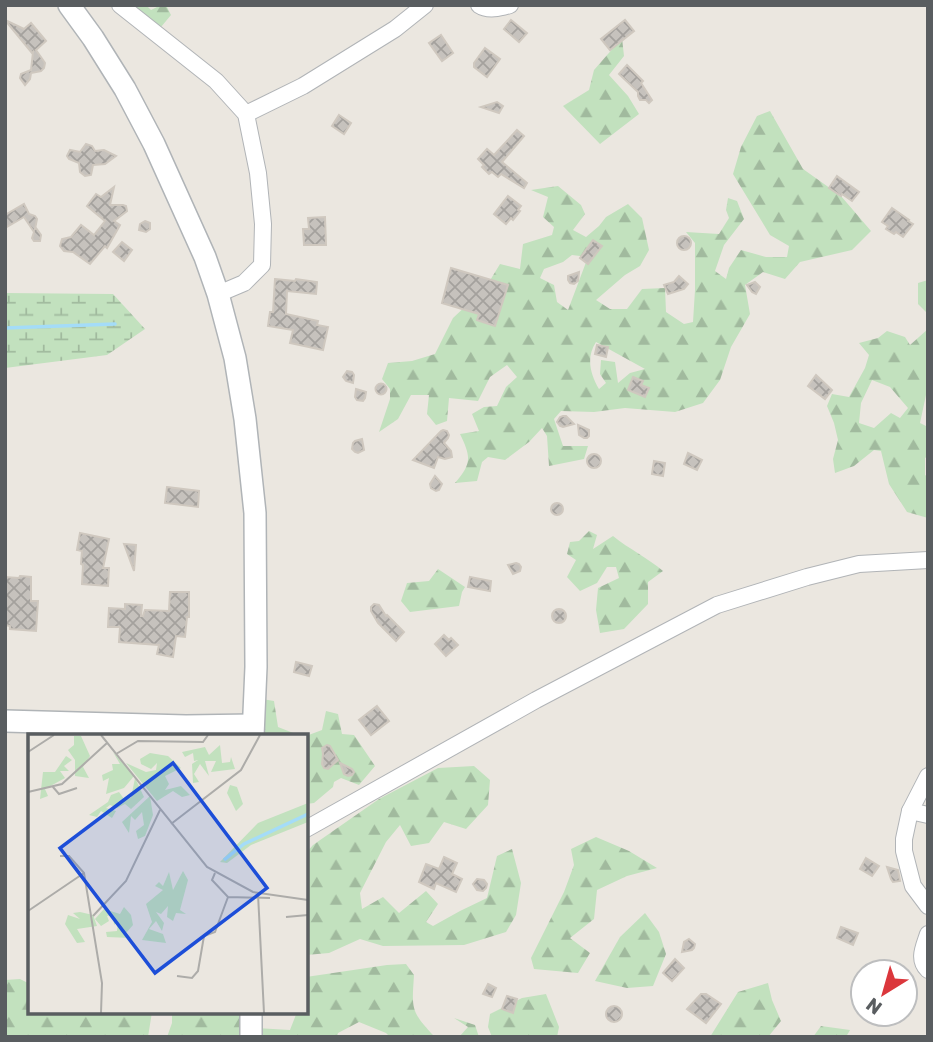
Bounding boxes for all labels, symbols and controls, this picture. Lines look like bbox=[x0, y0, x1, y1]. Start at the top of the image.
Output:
inset map bbox=[28, 734, 308, 1014]
north arrow bbox=[849, 958, 919, 1028]
text: N bbox=[862, 993, 886, 1019]

